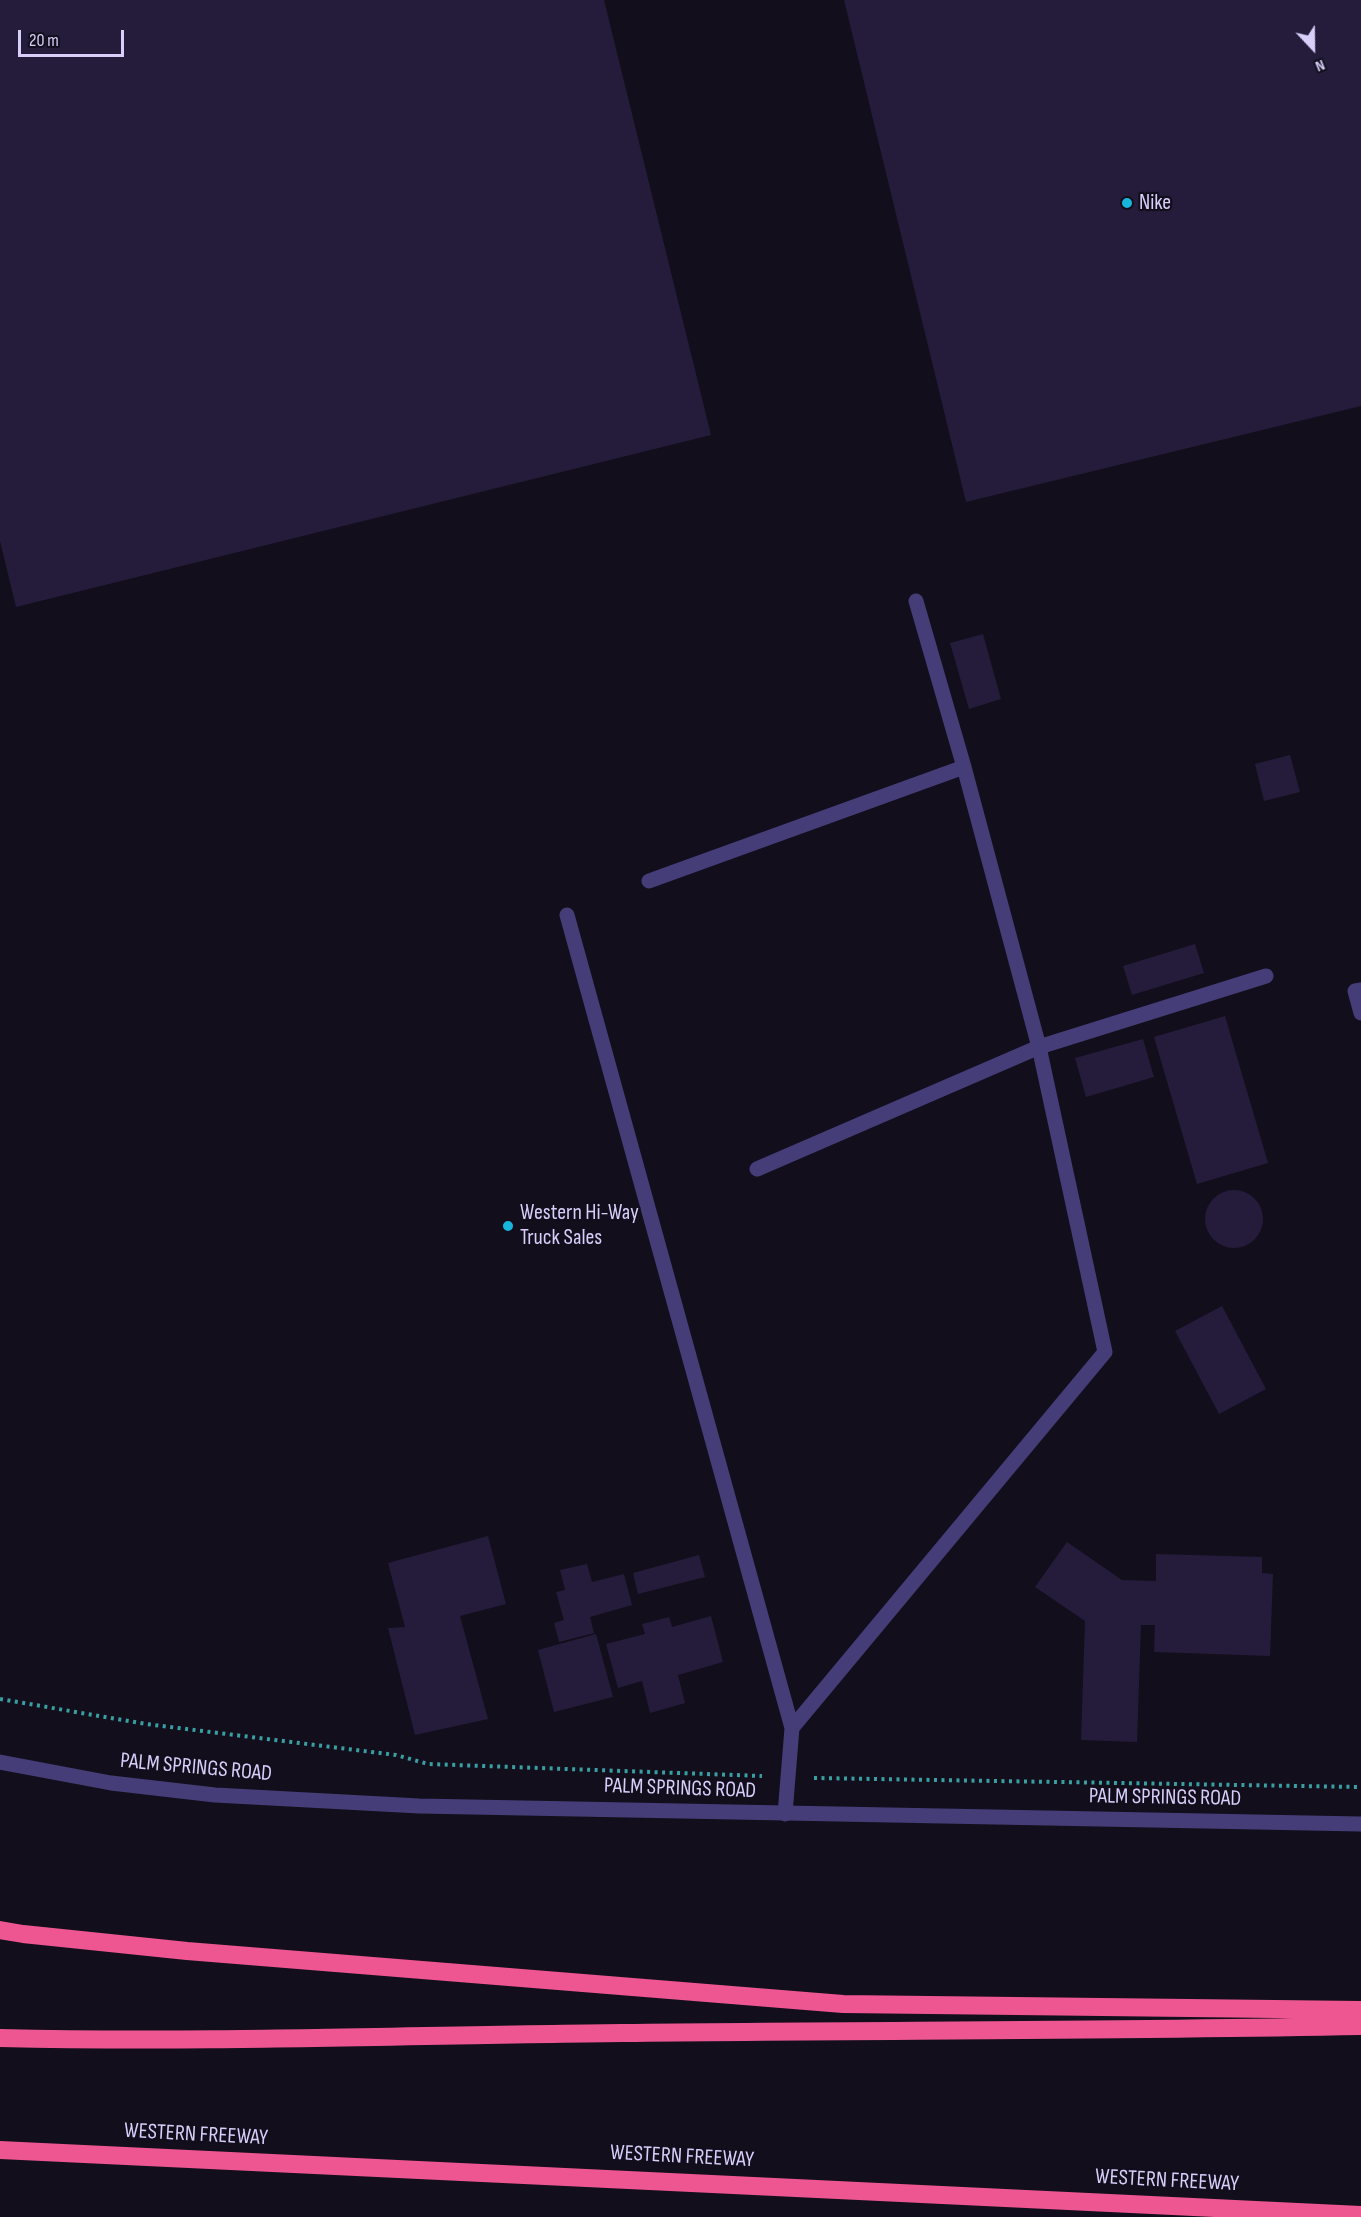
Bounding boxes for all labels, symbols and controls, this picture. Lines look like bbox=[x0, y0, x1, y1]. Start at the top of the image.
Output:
scale bar bbox=[21, 18, 128, 56]
north arrow bbox=[1283, 18, 1343, 78]
text: 20 m bbox=[29, 30, 59, 51]
text: N bbox=[1312, 55, 1327, 76]
place label: Nike bbox=[1139, 190, 1171, 216]
marker: Nike bbox=[1120, 196, 1134, 210]
place label: Western Hi-Way Truck Sales bbox=[520, 1200, 639, 1252]
marker: Western Hi-Way Truck Sales bbox=[501, 1219, 515, 1233]
street label: PALM SPRINGS ROAD bbox=[119, 1748, 273, 1788]
street label: PALM SPRINGS ROAD bbox=[603, 1773, 757, 1805]
street label: PALM SPRINGS ROAD bbox=[1089, 1783, 1241, 1813]
street label: WESTERN FREEWAY bbox=[123, 2118, 269, 2152]
street label: WESTERN FREEWAY bbox=[609, 2140, 755, 2174]
street label: WESTERN FREEWAY bbox=[1094, 2164, 1240, 2198]

